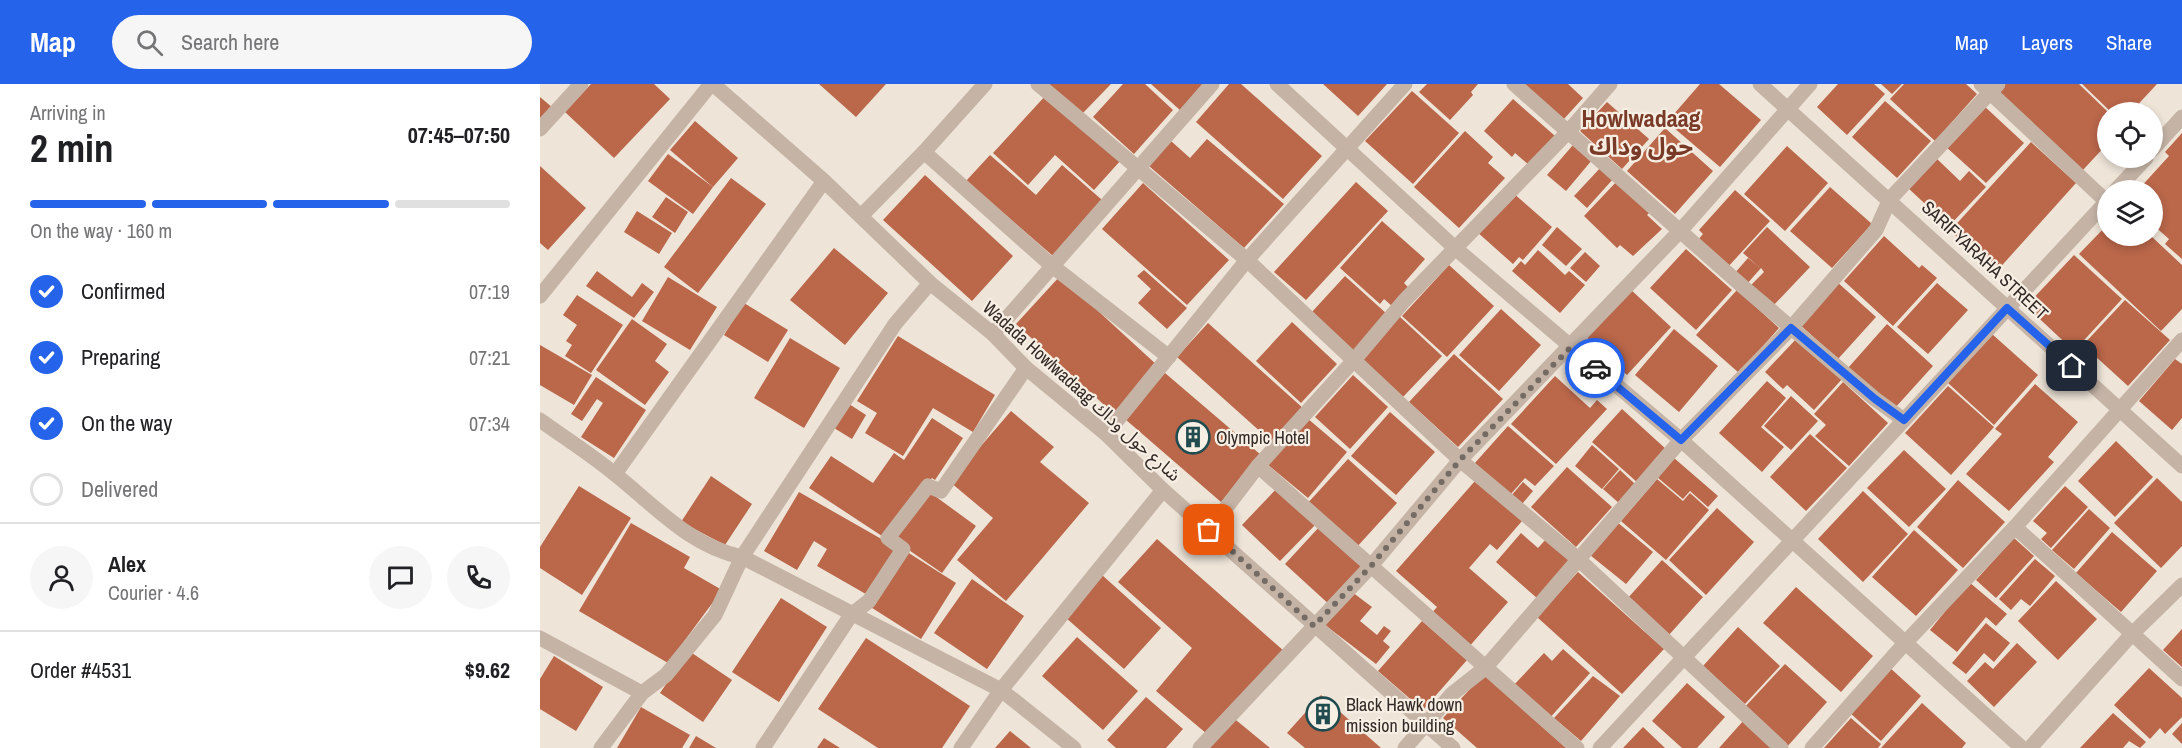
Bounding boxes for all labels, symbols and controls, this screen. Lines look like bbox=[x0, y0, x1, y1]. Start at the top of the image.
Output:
search box bbox=[112, 15, 532, 69]
text: Map bbox=[30, 23, 76, 61]
icon: search bbox=[133, 26, 166, 59]
text: Search here bbox=[181, 27, 279, 57]
text: Map bbox=[1955, 28, 1988, 57]
text: Layers bbox=[2021, 28, 2073, 57]
text: Share bbox=[2106, 28, 2152, 57]
text: Arriving in bbox=[30, 99, 106, 126]
district label: Howlwadaag حول وداك bbox=[1581, 102, 1701, 162]
map controls bbox=[2097, 102, 2163, 246]
button: locate bbox=[2097, 102, 2163, 168]
text: 07:45–07:50 bbox=[408, 120, 510, 150]
text: 2 min bbox=[30, 122, 114, 174]
button: layers bbox=[2097, 180, 2163, 246]
street label: SARIFYARAHA STREET bbox=[1916, 195, 2054, 325]
text: On the way · 160 m bbox=[30, 217, 172, 244]
icon: check bbox=[30, 275, 63, 308]
text: Confirmed bbox=[81, 276, 165, 306]
text: 07:19 bbox=[469, 278, 510, 305]
street label: Wadada Howlwadaag شارع حول وداك bbox=[976, 295, 1187, 488]
courier bbox=[1565, 338, 1625, 398]
pin bbox=[2046, 340, 2097, 391]
icon: check bbox=[30, 341, 63, 374]
text: Preparing bbox=[81, 342, 160, 372]
text: 07:21 bbox=[469, 344, 510, 371]
icon: home bbox=[2055, 349, 2088, 382]
icon: car bbox=[1579, 352, 1612, 385]
icon: check bbox=[30, 407, 63, 440]
text: On the way bbox=[81, 408, 172, 438]
text: 07:34 bbox=[469, 410, 510, 437]
building icon: Olympic Hotel bbox=[1175, 419, 1211, 455]
place label: Olympic Hotel bbox=[1216, 425, 1309, 450]
text: Delivered bbox=[81, 474, 158, 504]
pin bbox=[1183, 504, 1234, 555]
icon: bag bbox=[1192, 513, 1225, 546]
button: person bbox=[30, 546, 93, 609]
button: chat bbox=[369, 546, 432, 609]
button: phone bbox=[447, 546, 510, 609]
text: Alex bbox=[108, 549, 146, 579]
text: Courier · 4.6 bbox=[108, 579, 199, 606]
text: Order #4531 bbox=[30, 655, 131, 685]
text: $9.62 bbox=[465, 655, 510, 685]
place label: Black Hawk down mission building bbox=[1346, 692, 1462, 738]
building icon: Black Hawk down mission building bbox=[1305, 696, 1341, 732]

